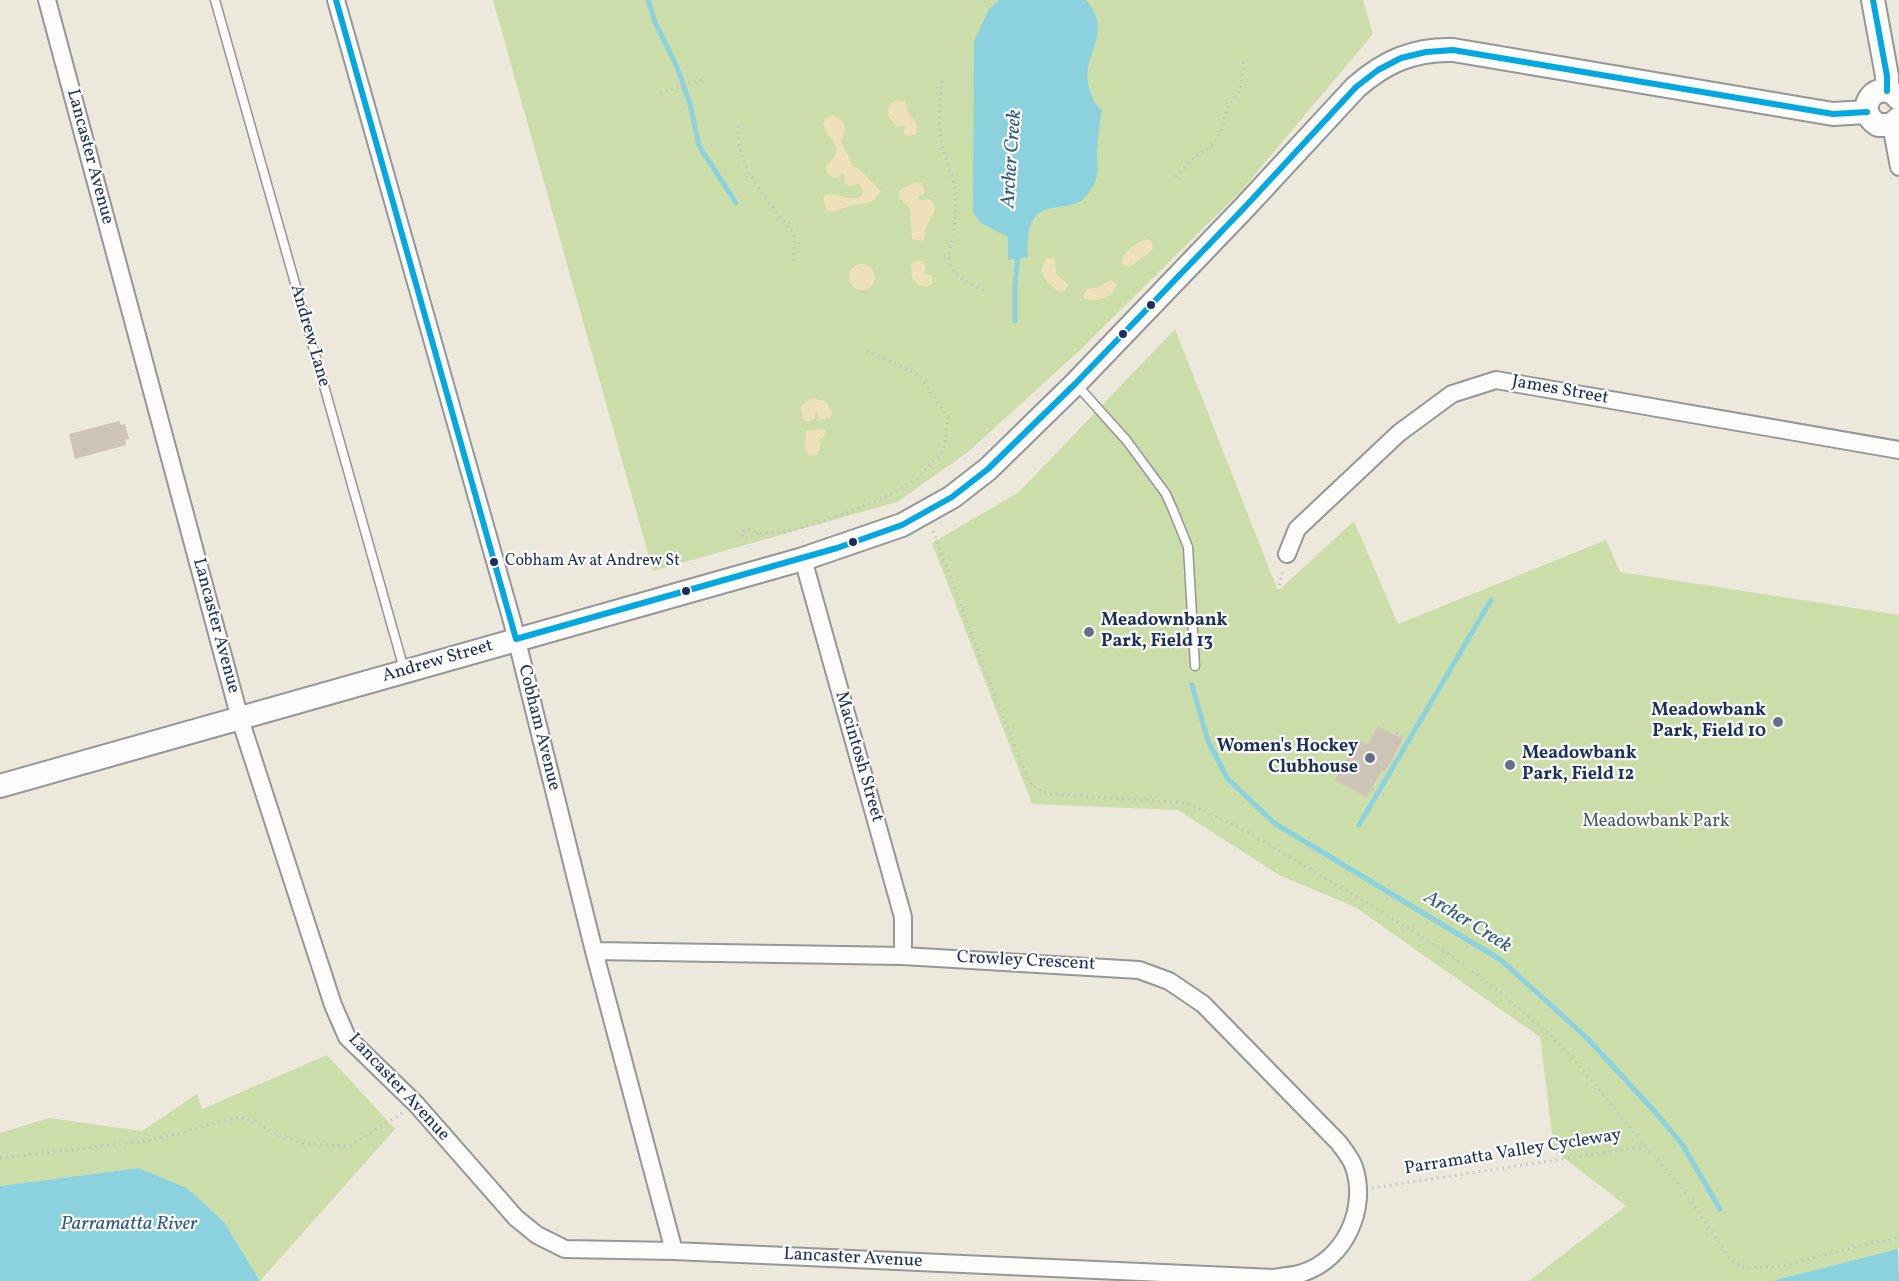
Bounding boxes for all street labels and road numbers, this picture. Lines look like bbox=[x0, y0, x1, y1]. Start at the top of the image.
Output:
street label: Lancaster Avenue bbox=[61, 87, 117, 227]
street label: Andrew Lane bbox=[284, 282, 334, 390]
street label: James Street bbox=[1510, 372, 1610, 410]
street label: Lancaster Avenue bbox=[187, 556, 243, 696]
street label: Andrew Street bbox=[380, 636, 496, 688]
street label: Cobham Avenue bbox=[512, 663, 564, 793]
street label: Macintosh Street bbox=[829, 689, 887, 825]
street label: Crowley Crescent bbox=[956, 948, 1096, 976]
street label: Lancaster Avenue bbox=[343, 1030, 453, 1146]
street label: Parramatta Valley Cycleway bbox=[1403, 1125, 1623, 1181]
street label: Lancaster Avenue bbox=[783, 1245, 923, 1273]

